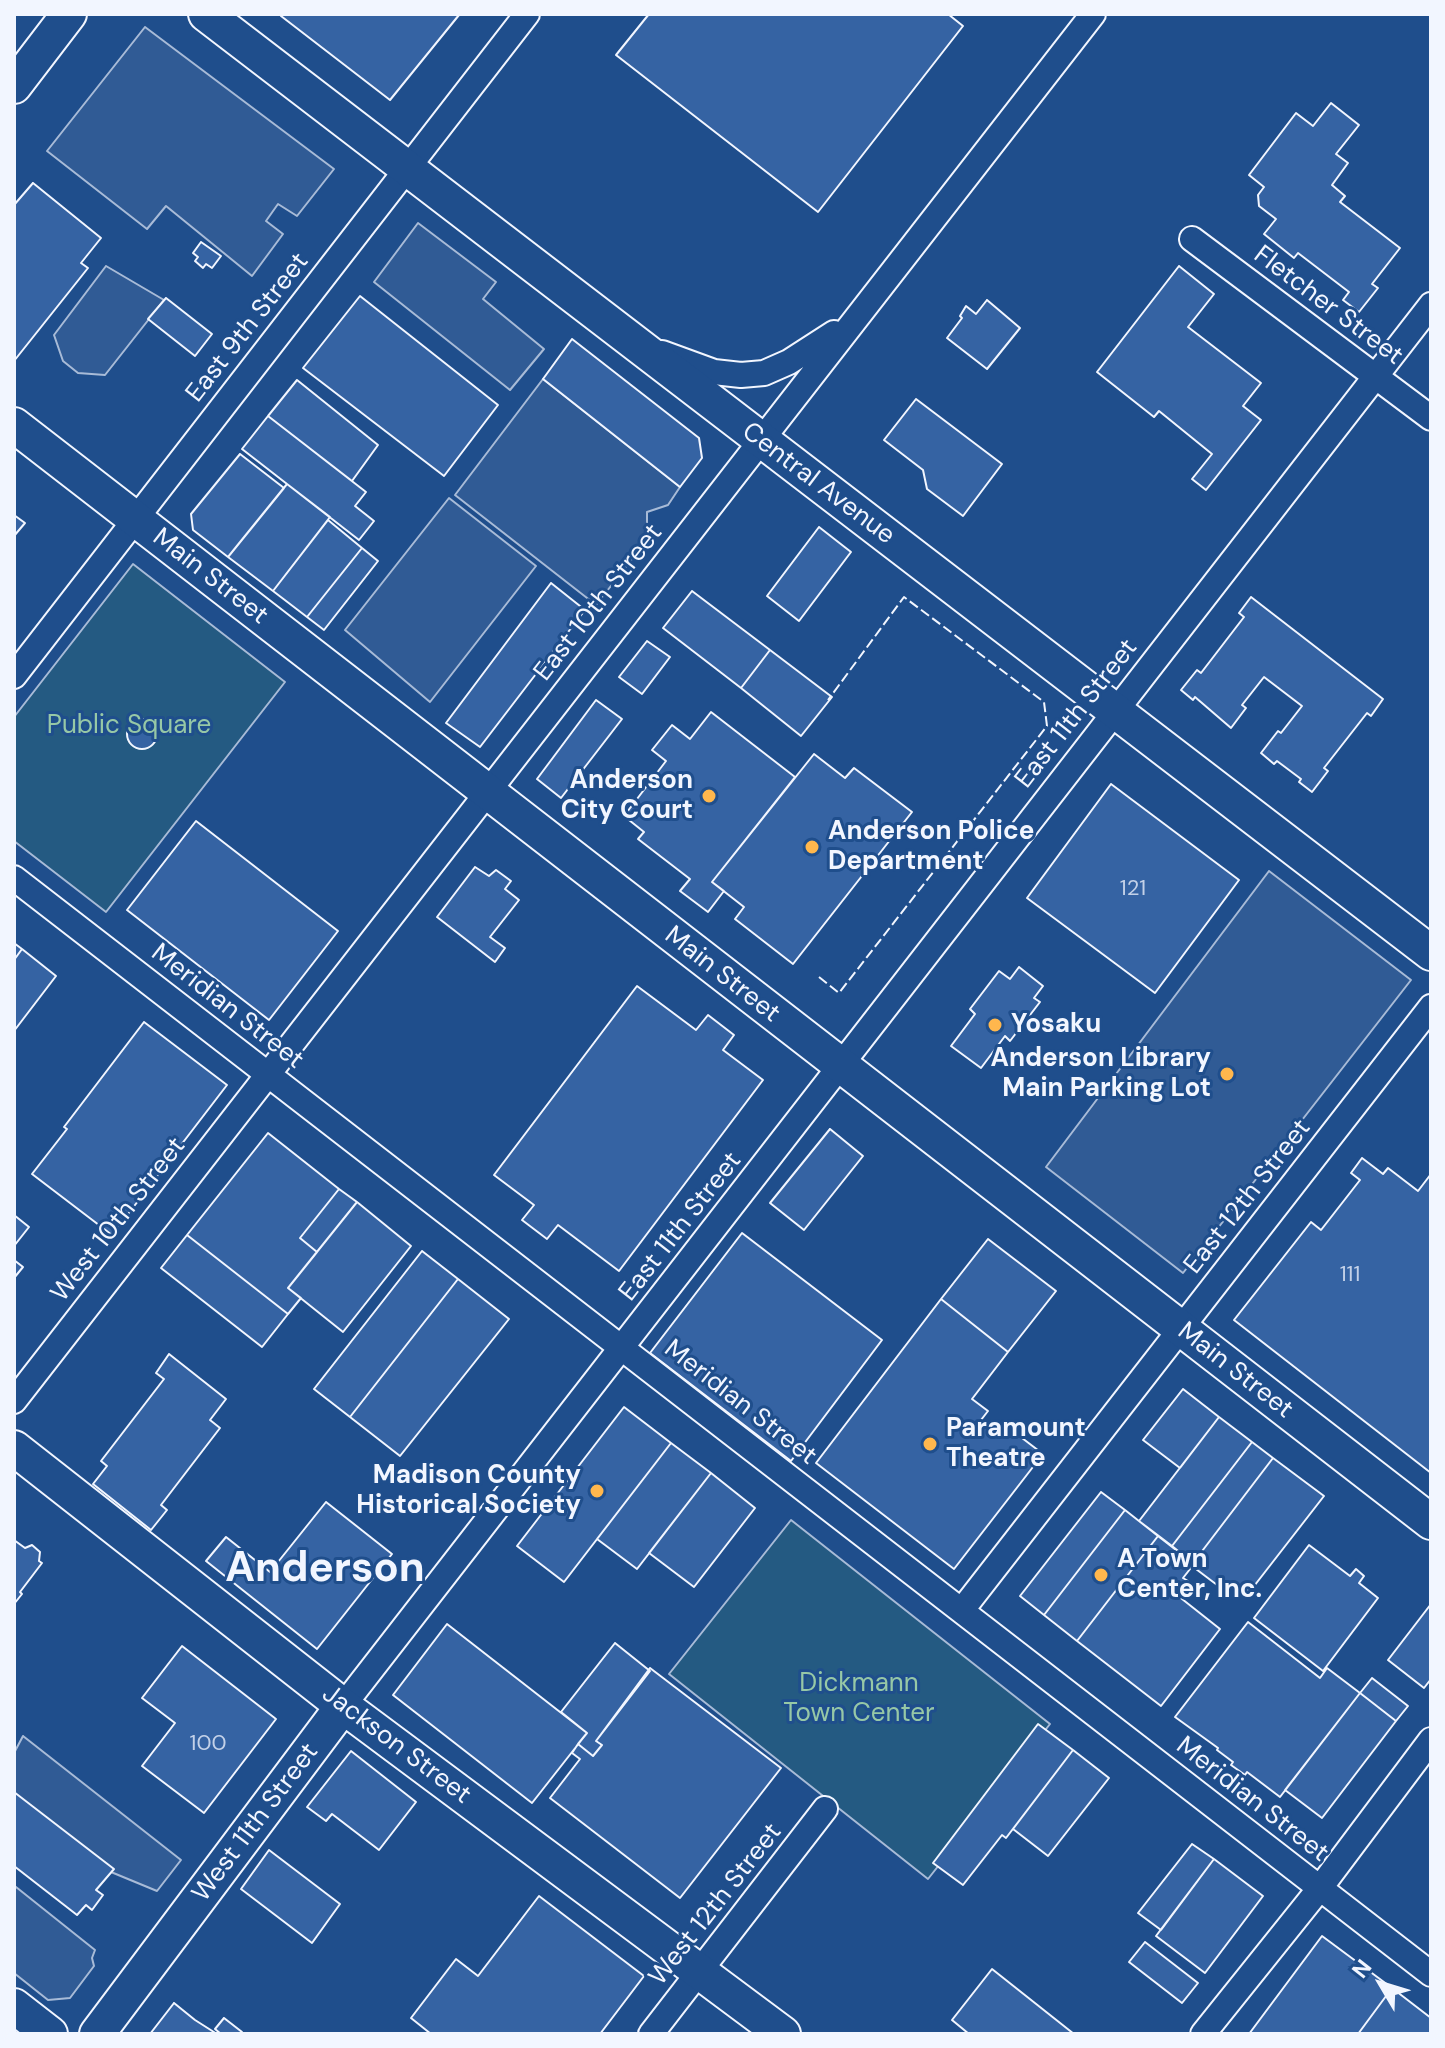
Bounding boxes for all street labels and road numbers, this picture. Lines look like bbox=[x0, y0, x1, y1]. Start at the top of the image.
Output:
street label: Fletcher Street bbox=[1247, 240, 1409, 372]
street label: East 9th Street bbox=[180, 247, 316, 409]
street label: Central Avenue bbox=[735, 416, 901, 552]
street label: East 10th Street bbox=[528, 519, 670, 687]
street label: Main Street bbox=[146, 522, 274, 632]
street label: East 11th Street bbox=[1009, 633, 1145, 795]
street label: Main Street bbox=[658, 920, 786, 1030]
street label: Meridian Street bbox=[145, 938, 309, 1076]
street label: East 12th Street bbox=[1178, 1114, 1318, 1280]
street label: West 10th Street bbox=[45, 1132, 193, 1308]
street label: East 11th Street bbox=[613, 1146, 749, 1308]
street label: Main Street bbox=[1171, 1316, 1299, 1426]
street label: Meridian Street bbox=[658, 1334, 822, 1472]
street label: Jackson Street bbox=[315, 1679, 477, 1811]
street label: Meridian Street bbox=[1170, 1731, 1334, 1869]
street label: West 11th Street bbox=[186, 1738, 326, 1908]
street label: West 12th Street bbox=[643, 1818, 789, 1992]

